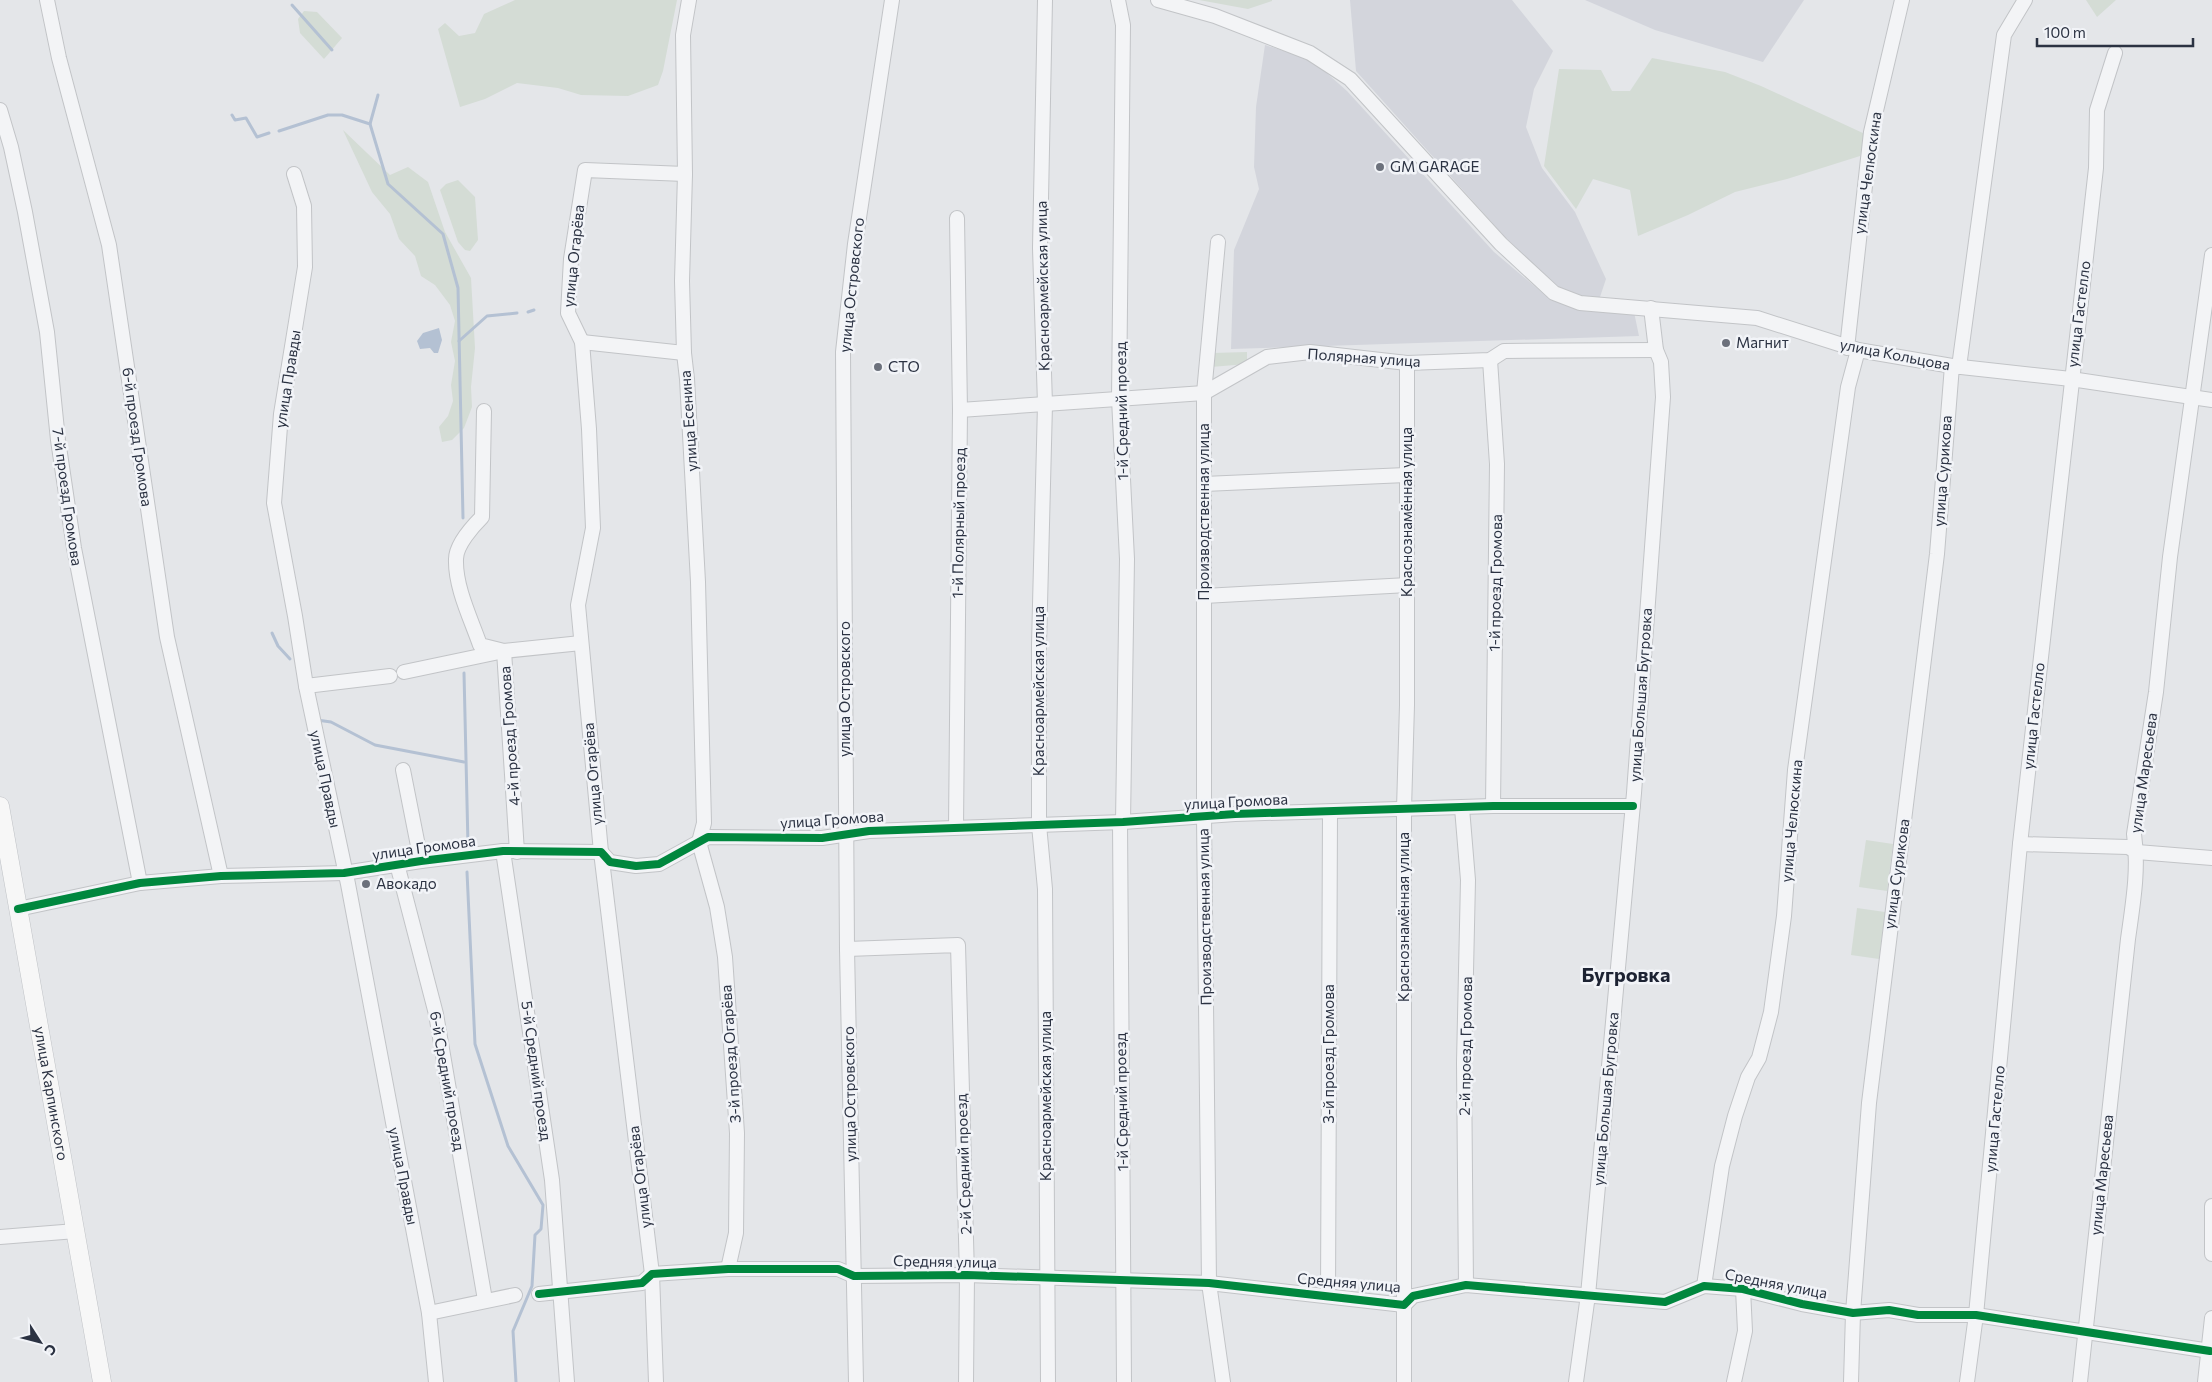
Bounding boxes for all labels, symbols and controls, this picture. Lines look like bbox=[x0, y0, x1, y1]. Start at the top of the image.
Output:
scale bar bbox=[2037, 15, 2193, 47]
text: 100 m bbox=[2044, 23, 2086, 41]
street label: улица Челюскина bbox=[1850, 111, 1885, 235]
place label: GM GARAGE bbox=[1390, 157, 1480, 175]
marker: GM GARAGE bbox=[1374, 161, 1386, 173]
street label: Красноармейская улица bbox=[1032, 201, 1052, 371]
street label: улица Огарёва bbox=[559, 204, 587, 308]
street label: улица Островского bbox=[835, 216, 867, 353]
street label: улица Гастелло bbox=[2063, 259, 2093, 368]
street label: улица Правды bbox=[270, 328, 304, 429]
place label: Магнит bbox=[1736, 333, 1789, 351]
street label: улица Кольцова bbox=[1838, 334, 1952, 374]
marker: Магнит bbox=[1720, 337, 1732, 349]
street label: 1-й Средний проезд bbox=[1111, 341, 1131, 481]
street label: Полярная улица bbox=[1307, 344, 1421, 370]
place label: СТО bbox=[888, 357, 920, 375]
marker: СТО bbox=[872, 361, 884, 373]
street label: 6-й проезд Громова bbox=[119, 366, 157, 508]
street label: улица Есенина bbox=[675, 370, 701, 472]
street label: улица Сурикова bbox=[1929, 415, 1955, 527]
street label: Производственная улица bbox=[1194, 423, 1212, 601]
street label: 7-й проезд Громова bbox=[49, 427, 87, 567]
street label: Краснознамённая улица bbox=[1397, 427, 1415, 597]
street label: 1-й Полярный проезд bbox=[948, 447, 968, 598]
street label: 1-й проезд Громова bbox=[1485, 514, 1505, 652]
street label: Красноармейская улица bbox=[1029, 606, 1047, 776]
street label: улица Большая Бугровка bbox=[1625, 607, 1655, 783]
street label: улица Островского bbox=[835, 621, 853, 757]
street label: улица Гастелло bbox=[2018, 661, 2048, 770]
street label: 4-й проезд Громова bbox=[495, 666, 523, 807]
street label: улица Маресьева bbox=[2126, 712, 2160, 834]
street label: улица Огарёва bbox=[579, 722, 605, 826]
street label: улица Правды bbox=[307, 728, 345, 829]
street label: улица Челюскина bbox=[1777, 759, 1805, 883]
street label: улица Громова bbox=[1183, 789, 1288, 813]
street label: улица Громова bbox=[779, 806, 885, 832]
street label: улица Сурикова bbox=[1879, 817, 1913, 930]
street label: Производственная улица bbox=[1193, 828, 1215, 1006]
street label: улица Громова bbox=[371, 831, 477, 863]
street label: Краснознамённая улица bbox=[1394, 832, 1412, 1002]
place label: Авокадо bbox=[376, 874, 437, 892]
marker: Авокадо bbox=[360, 878, 372, 890]
district label: Бугровка bbox=[1582, 962, 1670, 986]
street label: 2-й проезд Громова bbox=[1455, 976, 1475, 1116]
street label: 3-й проезд Огарёва bbox=[716, 984, 744, 1124]
street label: 3-й проезд Громова bbox=[1319, 984, 1337, 1124]
street label: 5-й Средний проезд bbox=[518, 1000, 556, 1142]
street label: 6-й Средний проезд bbox=[427, 1010, 469, 1152]
street label: Красноармейская улица bbox=[1036, 1011, 1054, 1181]
street label: улица Большая Бугровка bbox=[1588, 1011, 1622, 1187]
street label: улица Карпинского bbox=[31, 1025, 73, 1162]
street label: улица Островского bbox=[839, 1026, 859, 1162]
street label: 1-й Средний проезд bbox=[1111, 1032, 1131, 1172]
street label: улица Гастелло bbox=[1980, 1065, 2008, 1173]
street label: 2-й Средний проезд bbox=[952, 1093, 974, 1235]
street label: улица Маресьева bbox=[2086, 1114, 2116, 1236]
street label: улица Правды bbox=[386, 1125, 422, 1226]
street label: улица Огарёва bbox=[624, 1125, 654, 1229]
street label: Средняя улица bbox=[893, 1251, 997, 1271]
street label: Средняя улица bbox=[1723, 1264, 1829, 1302]
street label: Средняя улица bbox=[1297, 1269, 1402, 1295]
north arrow bbox=[15, 1317, 65, 1367]
text: С bbox=[41, 1341, 61, 1359]

